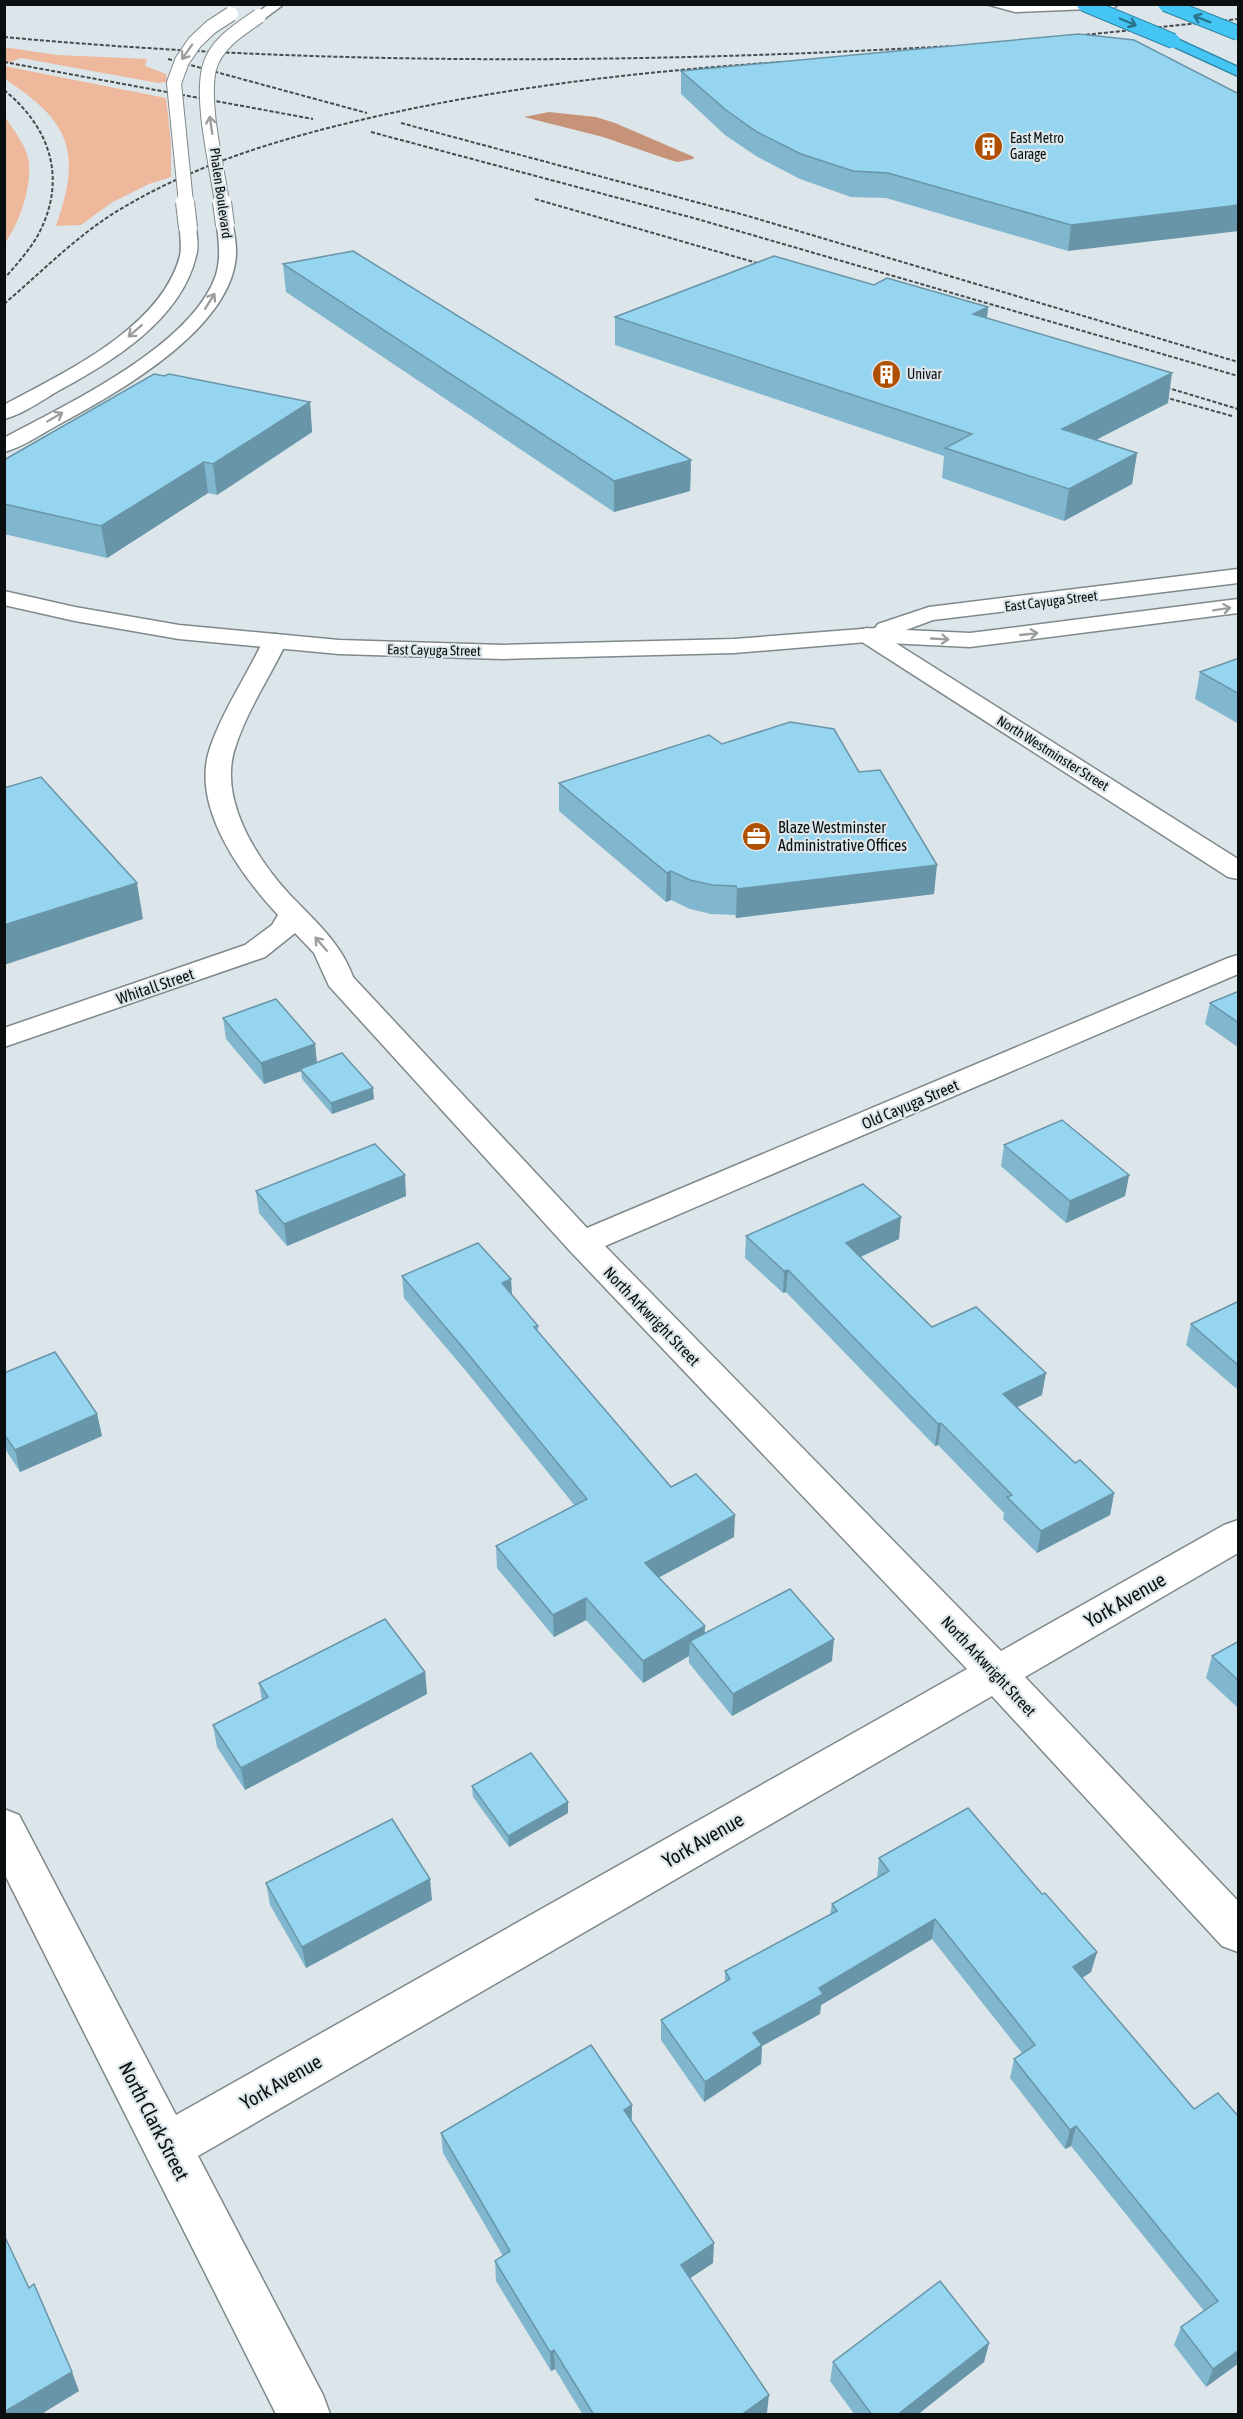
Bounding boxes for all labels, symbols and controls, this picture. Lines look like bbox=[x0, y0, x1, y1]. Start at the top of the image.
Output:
one-way arrow bbox=[1193, 13, 1212, 24]
one-way arrow bbox=[1119, 17, 1137, 28]
one-way arrow bbox=[181, 43, 194, 60]
one-way arrow bbox=[206, 116, 217, 136]
building icon: East Metro Garage bbox=[973, 130, 1005, 162]
place label: East Metro Garage bbox=[1010, 130, 1064, 162]
street label: Phalen Boulevard bbox=[207, 147, 235, 239]
one-way arrow bbox=[204, 293, 216, 310]
one-way arrow bbox=[127, 325, 143, 338]
building icon: Univar bbox=[870, 358, 902, 390]
place label: Univar bbox=[907, 366, 942, 382]
one-way arrow bbox=[46, 411, 63, 423]
street label: East Cayuga Street bbox=[1004, 587, 1098, 615]
one-way arrow bbox=[1212, 603, 1231, 614]
one-way arrow bbox=[1018, 628, 1038, 639]
one-way arrow bbox=[929, 633, 949, 644]
street label: East Cayuga Street bbox=[387, 641, 481, 659]
street label: North Westminster Street bbox=[994, 712, 1112, 794]
place label: Blaze Westminster Administrative Offices bbox=[778, 818, 907, 854]
office icon: Blaze Westminster Administrative Offices bbox=[741, 820, 773, 852]
one-way arrow bbox=[314, 936, 327, 952]
street label: Whitall Street bbox=[114, 964, 197, 1008]
street label: Old Cayuga Street bbox=[859, 1075, 962, 1133]
street label: North Arkwright Street bbox=[600, 1263, 704, 1370]
street label: York Avenue bbox=[1080, 1567, 1169, 1632]
street label: North Arkwright Street bbox=[937, 1612, 1040, 1721]
street label: York Avenue bbox=[658, 1807, 747, 1872]
street label: York Avenue bbox=[236, 2049, 325, 2114]
street label: North Clark Street bbox=[115, 2058, 194, 2184]

